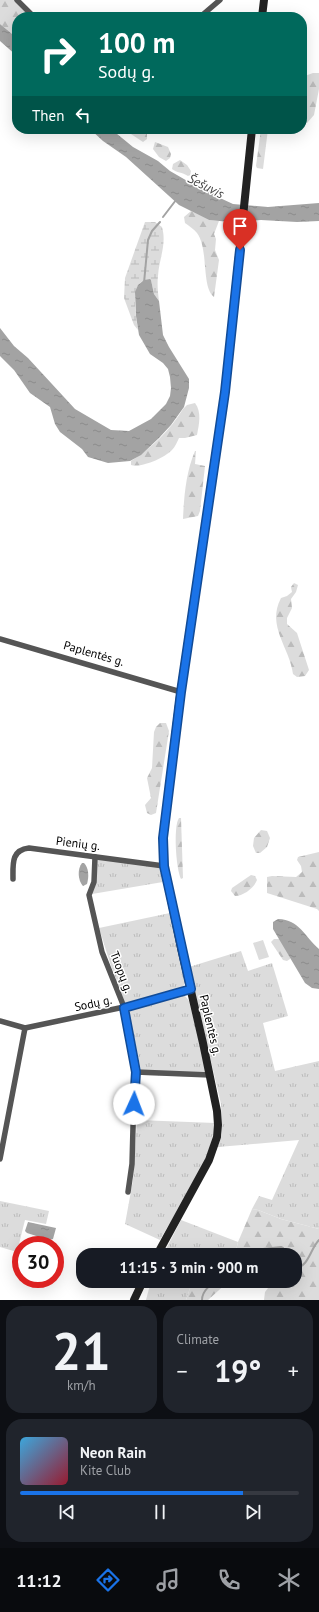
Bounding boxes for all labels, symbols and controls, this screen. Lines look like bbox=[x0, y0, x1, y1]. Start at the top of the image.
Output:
text: 100 m bbox=[98, 24, 175, 61]
icon: right bbox=[32, 28, 84, 80]
text: Sodų g. bbox=[98, 60, 155, 83]
icon: left bbox=[72, 104, 94, 126]
text: Then bbox=[32, 106, 64, 125]
water label: Šešuvis bbox=[185, 170, 228, 203]
pin bbox=[223, 209, 257, 250]
icon: arrive bbox=[229, 215, 251, 237]
street label: Paplentės g. bbox=[62, 637, 126, 669]
street label: Pienių g. bbox=[55, 833, 101, 853]
street label: Tuopų g. bbox=[107, 949, 137, 995]
street label: Sodų g. bbox=[73, 992, 113, 1014]
street label: Paplentės g. bbox=[197, 993, 225, 1057]
position arrow bbox=[113, 1083, 155, 1125]
speed limit sign: 30 bbox=[12, 1236, 64, 1288]
text: 11:15 · 3 min · 900 m bbox=[120, 1258, 258, 1277]
text: 21 bbox=[52, 1317, 111, 1384]
text: Climate bbox=[177, 1331, 219, 1348]
text: 19° bbox=[214, 1351, 261, 1390]
text: − bbox=[177, 1357, 188, 1385]
text: + bbox=[288, 1357, 299, 1385]
text: km/h bbox=[67, 1377, 96, 1394]
text: Neon Rain bbox=[80, 1443, 146, 1462]
text: Kite Club bbox=[80, 1462, 131, 1479]
icon: previous bbox=[56, 1501, 78, 1523]
icon: pause bbox=[149, 1501, 171, 1523]
icon: next bbox=[242, 1501, 264, 1523]
icon: directions bbox=[94, 1566, 122, 1594]
icon: music bbox=[154, 1566, 182, 1594]
icon: phone bbox=[215, 1566, 243, 1594]
icon: climate bbox=[275, 1566, 303, 1594]
text: 11:12 bbox=[16, 1569, 62, 1592]

